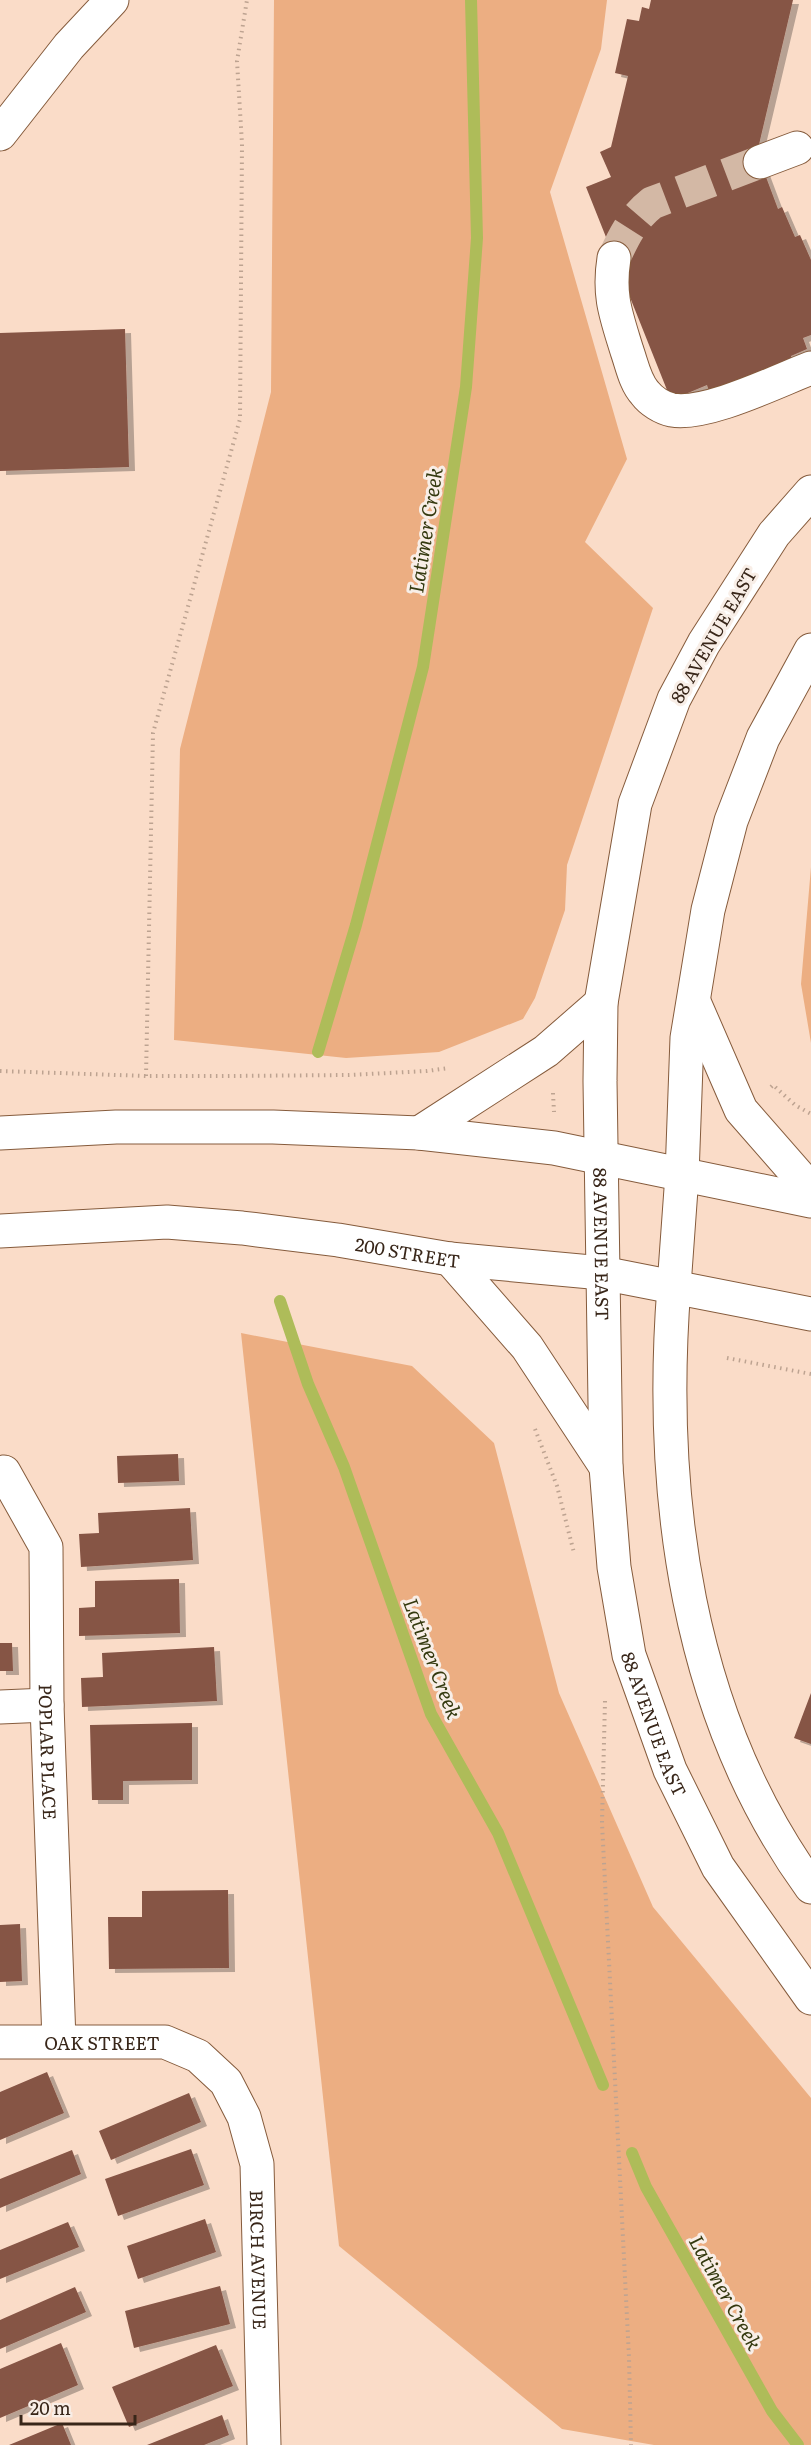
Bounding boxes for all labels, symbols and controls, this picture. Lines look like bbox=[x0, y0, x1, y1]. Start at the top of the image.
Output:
water label: Latimer Creek bbox=[399, 465, 449, 595]
street label: 88 AVENUE EAST bbox=[663, 562, 763, 708]
street label: 88 AVENUE EAST bbox=[588, 1168, 617, 1321]
street label: 200 STREET bbox=[353, 1230, 461, 1273]
water label: Latimer Creek bbox=[397, 1593, 471, 1723]
street label: 88 AVENUE EAST bbox=[615, 1648, 694, 1801]
street label: POPLAR PLACE bbox=[33, 1684, 65, 1820]
street label: OAK STREET bbox=[44, 2029, 160, 2056]
street label: BIRCH AVENUE bbox=[244, 2189, 275, 2330]
water label: Latimer Creek bbox=[683, 2229, 771, 2355]
scale bar bbox=[21, 2388, 135, 2426]
text: 20 m bbox=[30, 2394, 71, 2421]

